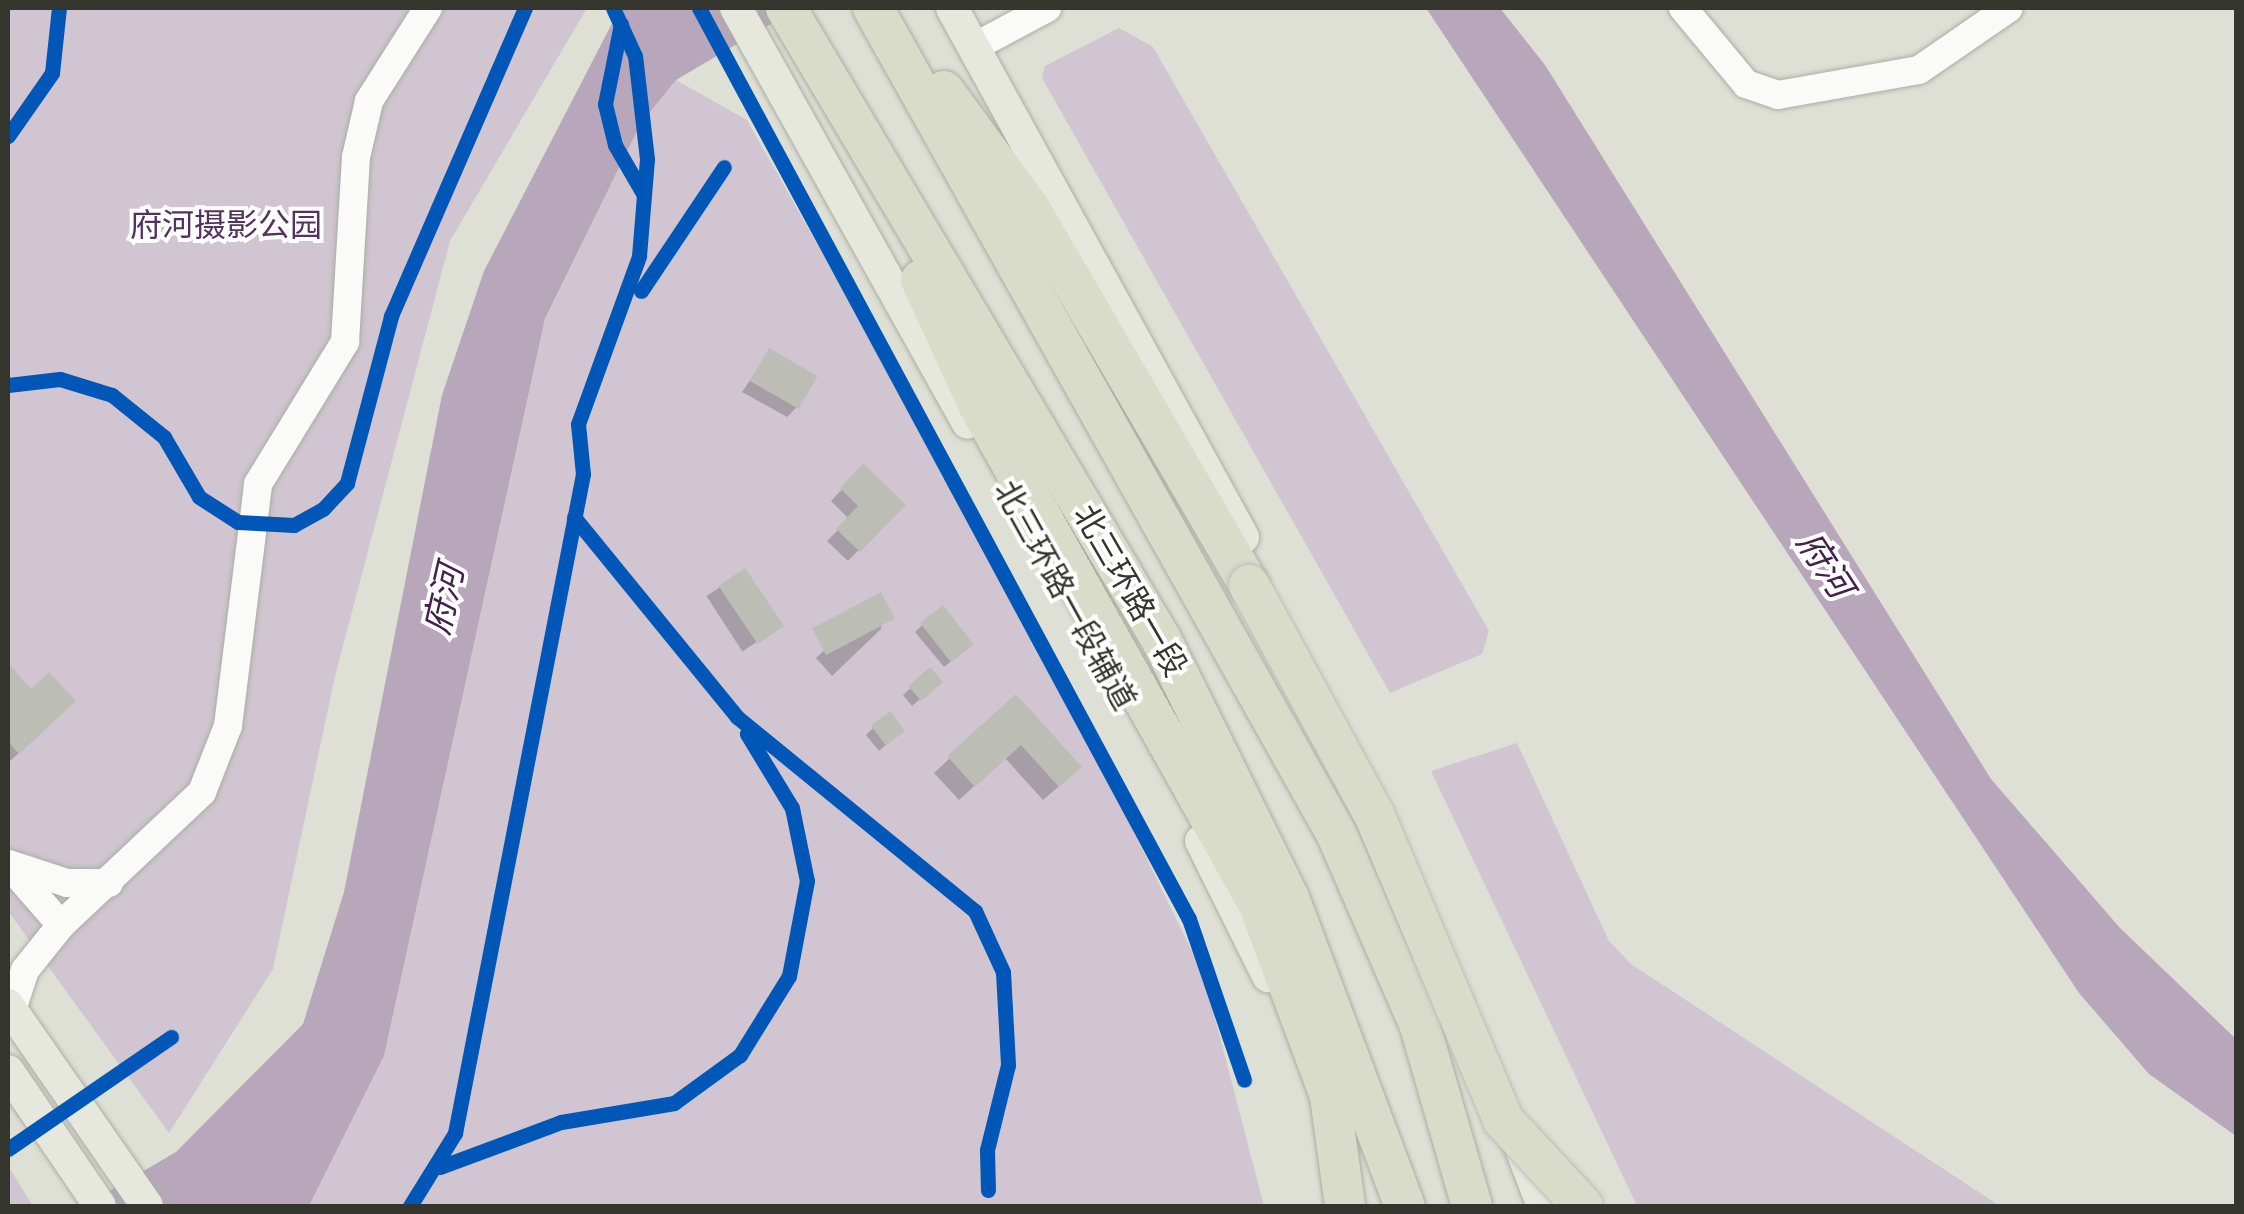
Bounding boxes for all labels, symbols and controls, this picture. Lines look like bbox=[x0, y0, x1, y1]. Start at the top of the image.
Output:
park label: 府河摄影公园 bbox=[130, 207, 322, 245]
street label: 北三环路一段辅道 bbox=[985, 475, 1143, 717]
street label: 北三环路一段 bbox=[1064, 498, 1194, 684]
water label: 府河 bbox=[1787, 524, 1861, 606]
water label: 府河 bbox=[417, 561, 473, 639]

